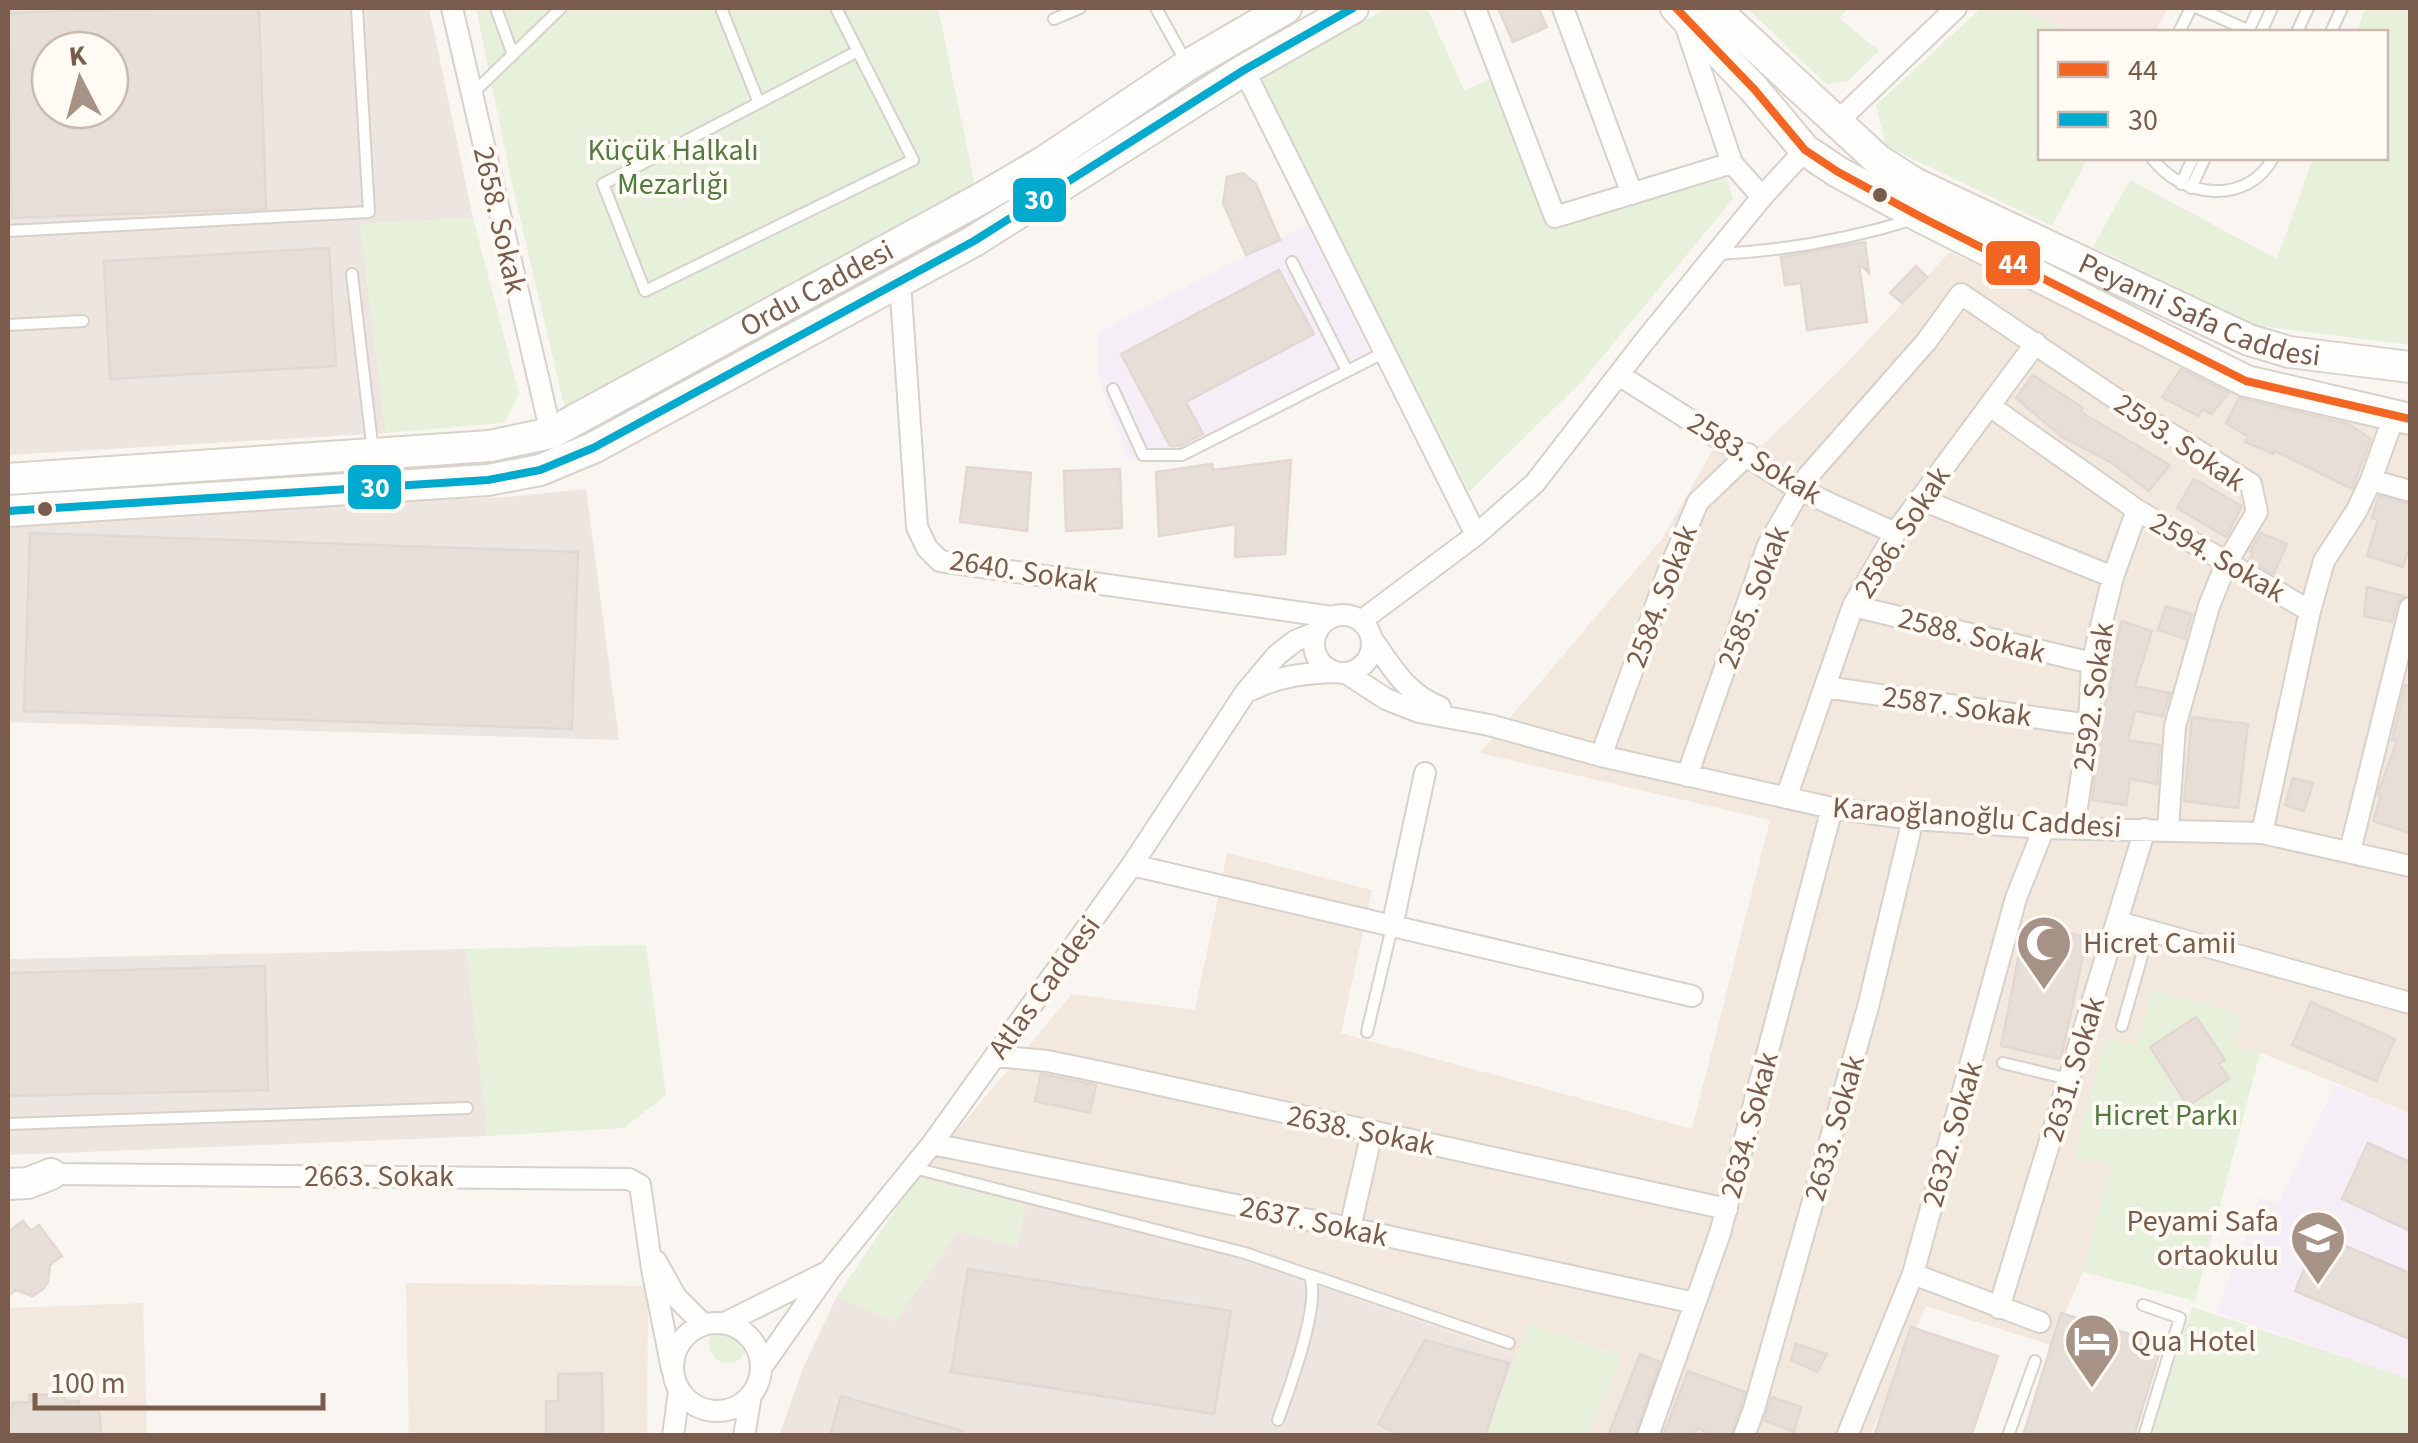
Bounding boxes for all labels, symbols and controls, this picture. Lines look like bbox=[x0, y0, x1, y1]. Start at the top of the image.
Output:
north arrow bbox=[30, 30, 130, 130]
legend bbox=[2038, 30, 2388, 160]
text: K bbox=[67, 35, 89, 77]
text: 44 bbox=[2128, 49, 2158, 92]
text: 30 bbox=[2128, 99, 2158, 142]
park label: Küçük Halkalı Mezarlığı bbox=[587, 129, 759, 206]
street label: 2658. Sokak bbox=[462, 142, 537, 298]
line badge: 30 bbox=[1011, 176, 1068, 224]
text: 30 bbox=[1024, 180, 1054, 220]
unlabelled marker bbox=[1870, 185, 1890, 205]
street label: Ordu Caddesi bbox=[732, 229, 902, 348]
line badge: 44 bbox=[1984, 239, 2042, 287]
street label: Peyami Safa Caddesi bbox=[2071, 242, 2323, 378]
text: 44 bbox=[1998, 244, 2028, 284]
street label: 2593. Sokak bbox=[2106, 383, 2254, 502]
street label: 2583. Sokak bbox=[1679, 401, 1830, 516]
street label: 2586. Sokak bbox=[1844, 458, 1961, 607]
line badge: 30 bbox=[346, 463, 403, 511]
text: 30 bbox=[360, 468, 390, 508]
unlabelled marker bbox=[35, 499, 55, 519]
street label: 2594. Sokak bbox=[2142, 501, 2294, 614]
street label: 2584. Sokak bbox=[1615, 518, 1708, 674]
street label: 2585. Sokak bbox=[1707, 519, 1800, 675]
street label: 2640. Sokak bbox=[947, 539, 1101, 604]
street label: 2588. Sokak bbox=[1894, 596, 2050, 675]
street label: 2592. Sokak bbox=[2062, 620, 2125, 774]
street label: 2587. Sokak bbox=[1880, 675, 2034, 738]
street label: Karaoğlanoğlu Caddesi bbox=[1831, 786, 2123, 849]
street label: Atlas Caddesi bbox=[978, 907, 1111, 1068]
mosque icon: Hicret Camii bbox=[2014, 913, 2074, 992]
place label: Hicret Camii bbox=[2083, 922, 2236, 965]
street label: 2631. Sokak bbox=[2031, 991, 2116, 1147]
street label: 2634. Sokak bbox=[1709, 1047, 1790, 1203]
street label: 2633. Sokak bbox=[1793, 1050, 1876, 1206]
street label: 2632. Sokak bbox=[1911, 1056, 1994, 1212]
street label: 2638. Sokak bbox=[1283, 1094, 1439, 1167]
park label: Hicret Parkı bbox=[2094, 1094, 2238, 1137]
street label: 2663. Sokak bbox=[304, 1155, 454, 1198]
street label: 2637. Sokak bbox=[1236, 1185, 1392, 1258]
place label: Peyami Safa ortaokulu bbox=[2126, 1200, 2279, 1277]
school or university icon: Peyami Safa ortaokulu bbox=[2288, 1208, 2348, 1287]
hotel icon: Qua Hotel bbox=[2062, 1311, 2122, 1390]
place label: Qua Hotel bbox=[2131, 1320, 2256, 1363]
scale bar bbox=[35, 1348, 322, 1410]
text: 100 m bbox=[50, 1362, 126, 1405]

